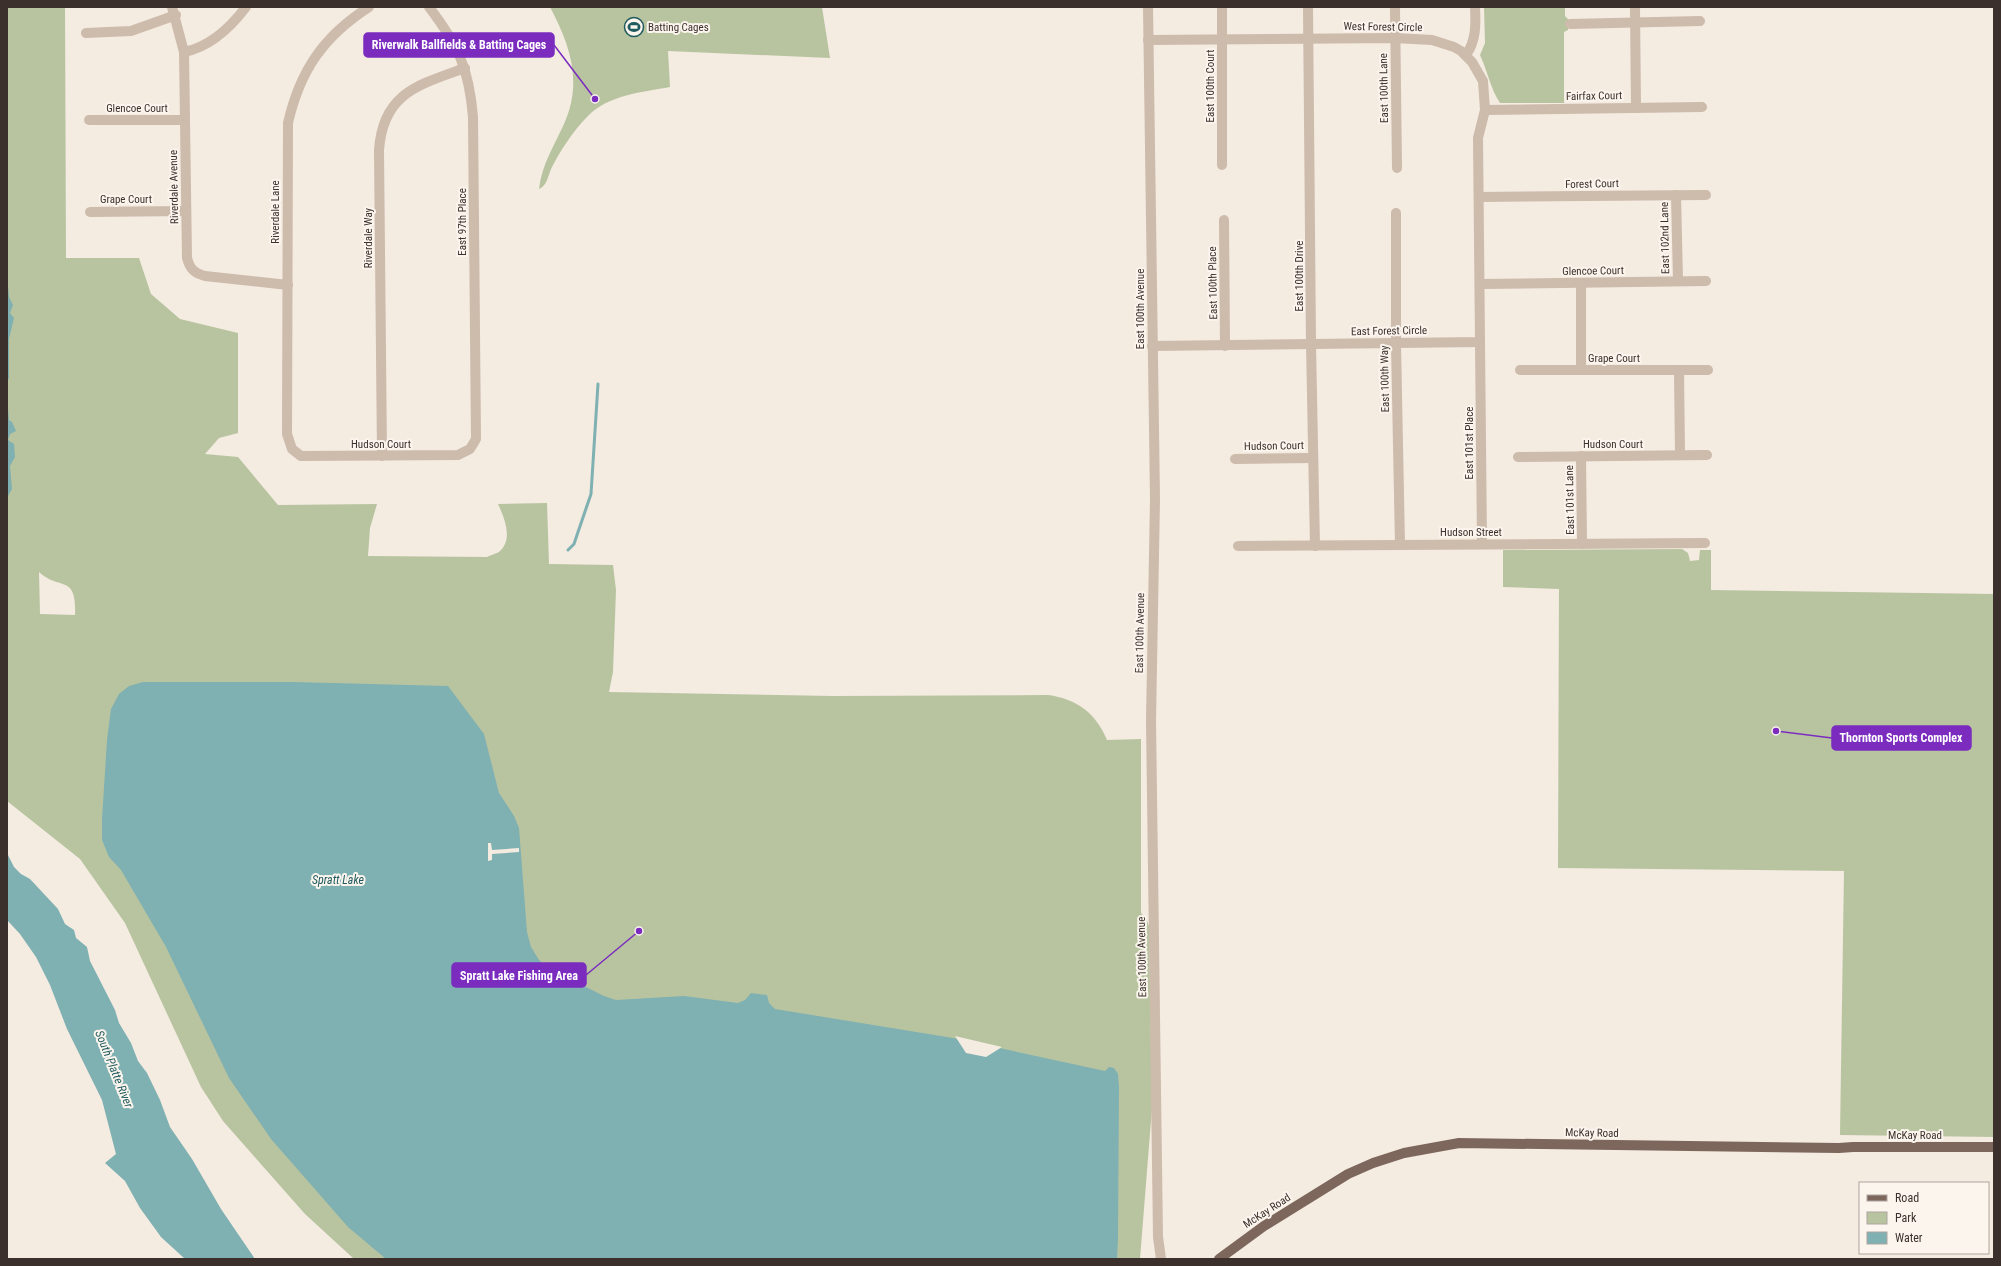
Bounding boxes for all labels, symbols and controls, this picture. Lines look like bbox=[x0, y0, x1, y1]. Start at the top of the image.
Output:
sports icon: Batting Cages bbox=[623, 16, 645, 38]
street label: West Forest Circle bbox=[1343, 20, 1423, 34]
place label: Batting Cages bbox=[648, 21, 709, 34]
callout: Riverwalk Ballfields & Batting Cages bbox=[364, 33, 554, 57]
text: Riverwalk Ballfields & Batting Cages bbox=[372, 38, 547, 52]
street label: East 100th Court bbox=[1204, 50, 1217, 122]
street label: East 100th Lane bbox=[1377, 53, 1391, 123]
street label: Fairfax Court bbox=[1566, 89, 1622, 103]
street label: Glencoe Court bbox=[106, 102, 168, 115]
street label: Riverdale Avenue bbox=[167, 150, 181, 224]
street label: Forest Court bbox=[1565, 177, 1619, 191]
street label: Riverdale Lane bbox=[269, 180, 282, 244]
street label: East 97th Place bbox=[456, 188, 469, 256]
street label: Grape Court bbox=[100, 193, 152, 206]
street label: East 102nd Lane bbox=[1658, 202, 1672, 274]
street label: Riverdale Way bbox=[362, 207, 375, 268]
street label: East 100th Drive bbox=[1293, 241, 1306, 311]
street label: East 100th Place bbox=[1206, 246, 1220, 320]
street label: Glencoe Court bbox=[1562, 264, 1624, 278]
street label: East 100th Avenue bbox=[1134, 269, 1147, 349]
street label: East Forest Circle bbox=[1351, 324, 1427, 338]
street label: East 100th Way bbox=[1378, 345, 1392, 413]
street label: Grape Court bbox=[1588, 352, 1640, 365]
street label: East 101st Place bbox=[1463, 407, 1476, 479]
street label: Hudson Court bbox=[351, 438, 411, 451]
street label: Hudson Court bbox=[1583, 438, 1643, 451]
street label: Hudson Court bbox=[1244, 439, 1304, 453]
street label: East 101st Lane bbox=[1563, 465, 1577, 535]
street label: Hudson Street bbox=[1440, 526, 1502, 539]
street label: East 100th Avenue bbox=[1133, 593, 1147, 673]
callout: Thornton Sports Complex bbox=[1832, 726, 1971, 750]
text: Thornton Sports Complex bbox=[1840, 731, 1963, 745]
water label: Spratt Lake bbox=[312, 873, 365, 887]
street label: East 100th Avenue bbox=[1135, 917, 1149, 997]
callout: Spratt Lake Fishing Area bbox=[452, 963, 586, 987]
text: Spratt Lake Fishing Area bbox=[460, 969, 578, 983]
water label: South Platte River bbox=[92, 1028, 136, 1110]
street label: McKay Road bbox=[1565, 1126, 1619, 1140]
street label: McKay Road bbox=[1888, 1129, 1942, 1142]
legend bbox=[1859, 1182, 1989, 1254]
street label: McKay Road bbox=[1241, 1191, 1293, 1231]
text: Road bbox=[1895, 1191, 1919, 1205]
text: Park bbox=[1895, 1211, 1917, 1225]
text: Water bbox=[1895, 1231, 1923, 1245]

